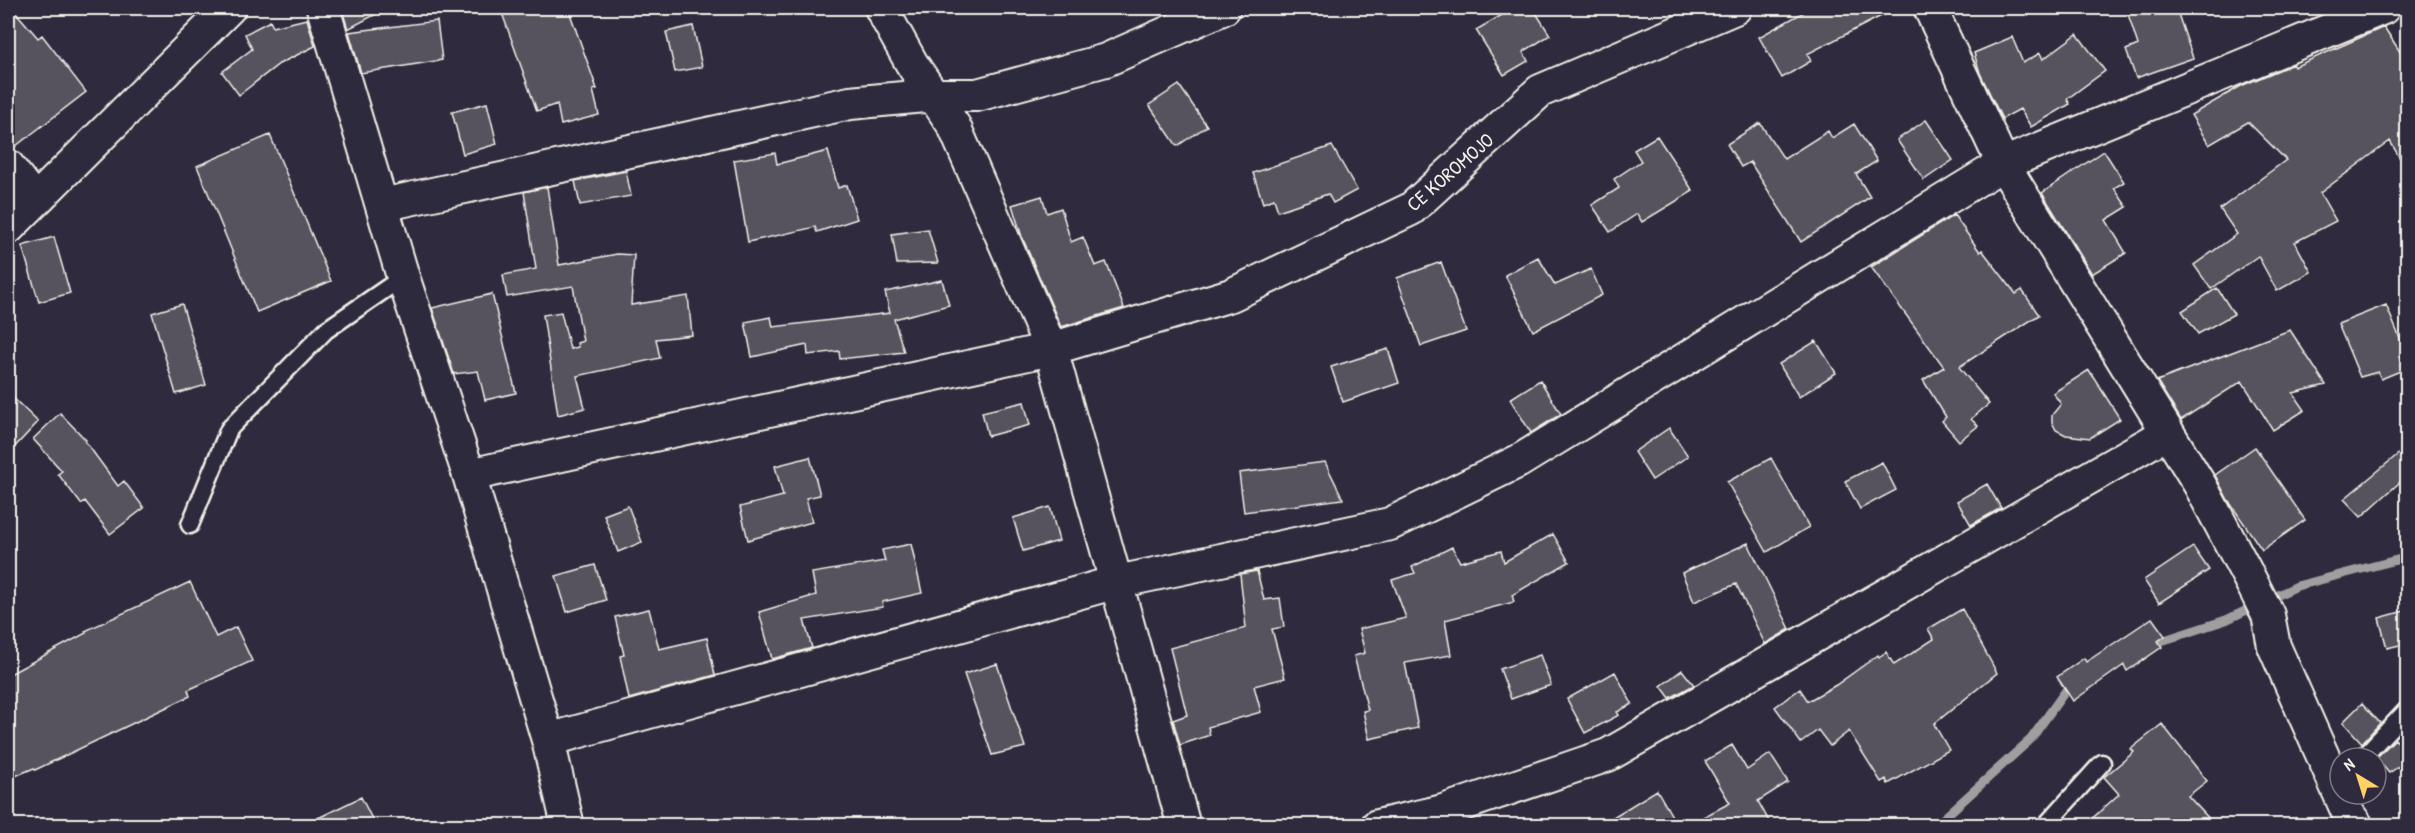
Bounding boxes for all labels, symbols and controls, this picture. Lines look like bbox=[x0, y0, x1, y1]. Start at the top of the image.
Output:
street label: CE KOROMOJO bbox=[1400, 126, 1499, 217]
north arrow bbox=[2328, 746, 2388, 806]
text: N bbox=[2339, 753, 2359, 775]

